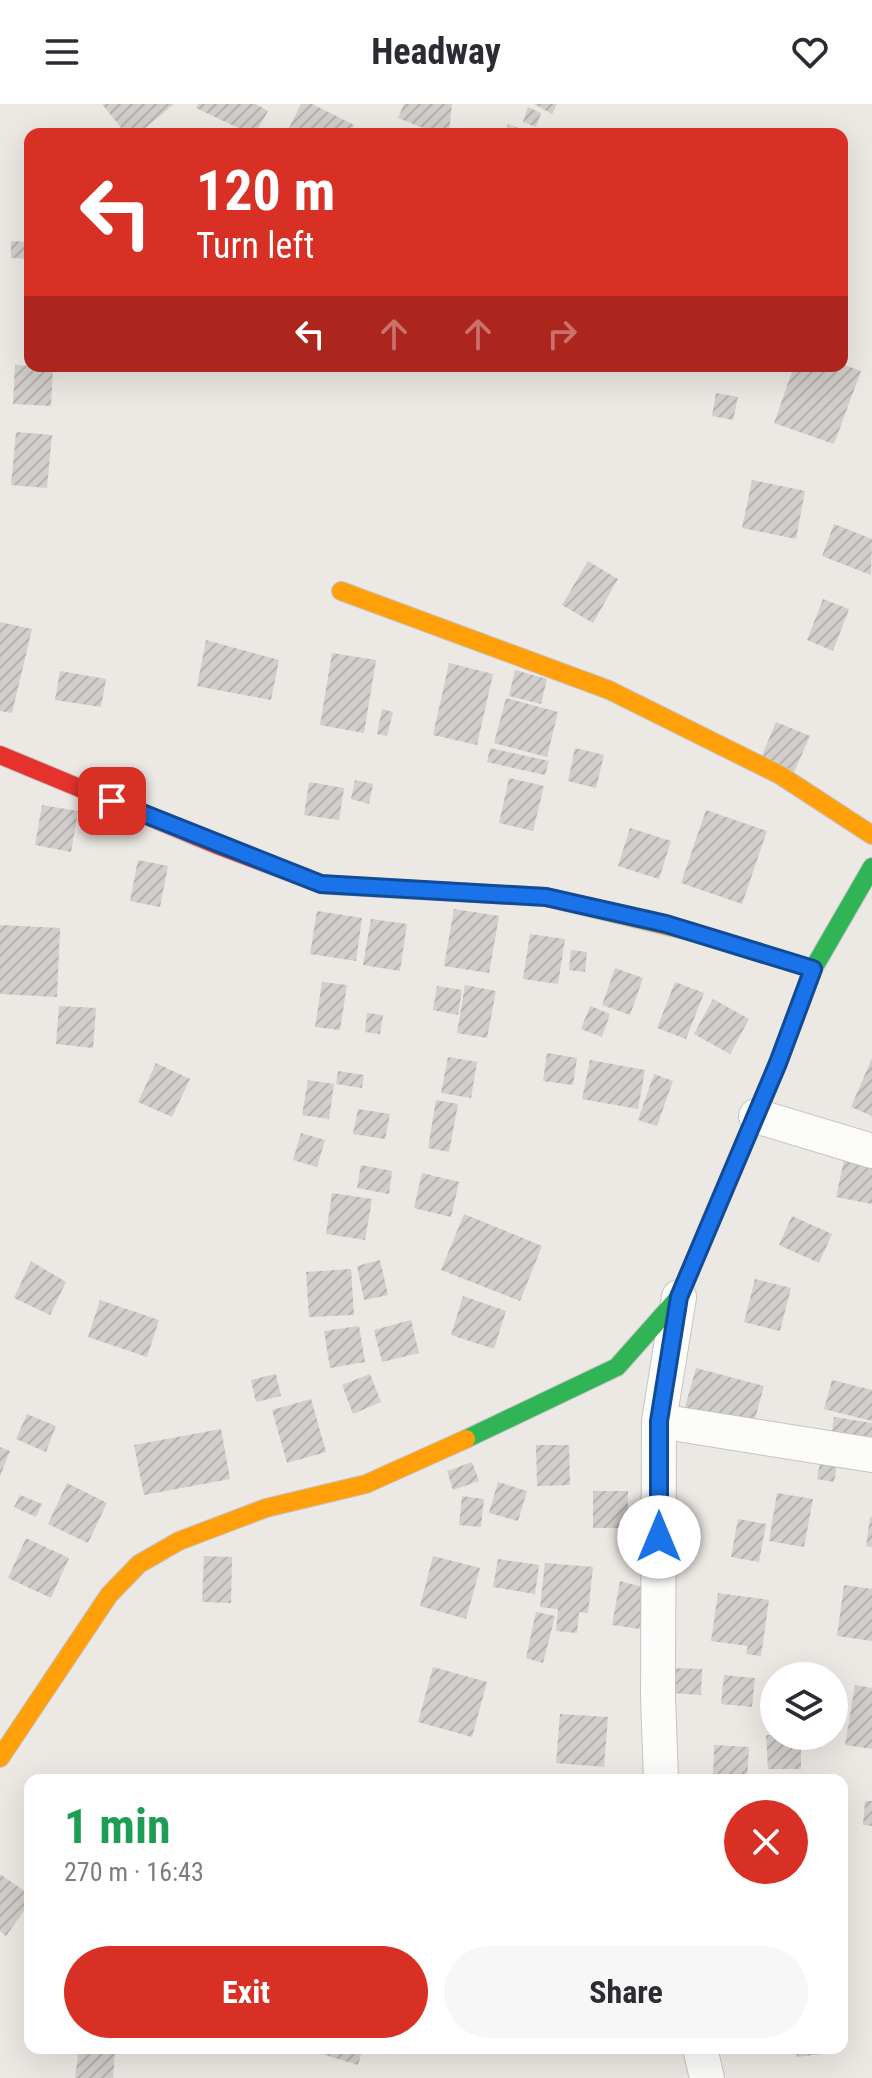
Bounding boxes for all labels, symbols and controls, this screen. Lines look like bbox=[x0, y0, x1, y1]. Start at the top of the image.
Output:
icon: menu bbox=[40, 30, 84, 74]
icon: heart bbox=[788, 30, 832, 74]
text: Headway bbox=[371, 31, 501, 73]
text: 120 m bbox=[196, 158, 335, 224]
icon: left bbox=[64, 160, 168, 264]
text: Turn left bbox=[196, 225, 314, 267]
icon: left bbox=[288, 312, 332, 356]
icon: ahead bbox=[372, 312, 416, 356]
icon: ahead bbox=[456, 312, 500, 356]
icon: right bbox=[540, 312, 584, 356]
pin bbox=[78, 767, 146, 835]
icon: arrive bbox=[90, 779, 134, 823]
position arrow bbox=[617, 1495, 701, 1579]
map controls bbox=[760, 1662, 848, 1750]
button: layers bbox=[760, 1662, 848, 1750]
text: 1 min bbox=[64, 1798, 171, 1855]
button: close bbox=[724, 1800, 808, 1884]
text: 270 m · 16:43 bbox=[64, 1857, 204, 1887]
button: Exit bbox=[64, 1946, 428, 2038]
button: Share bbox=[444, 1946, 808, 2038]

